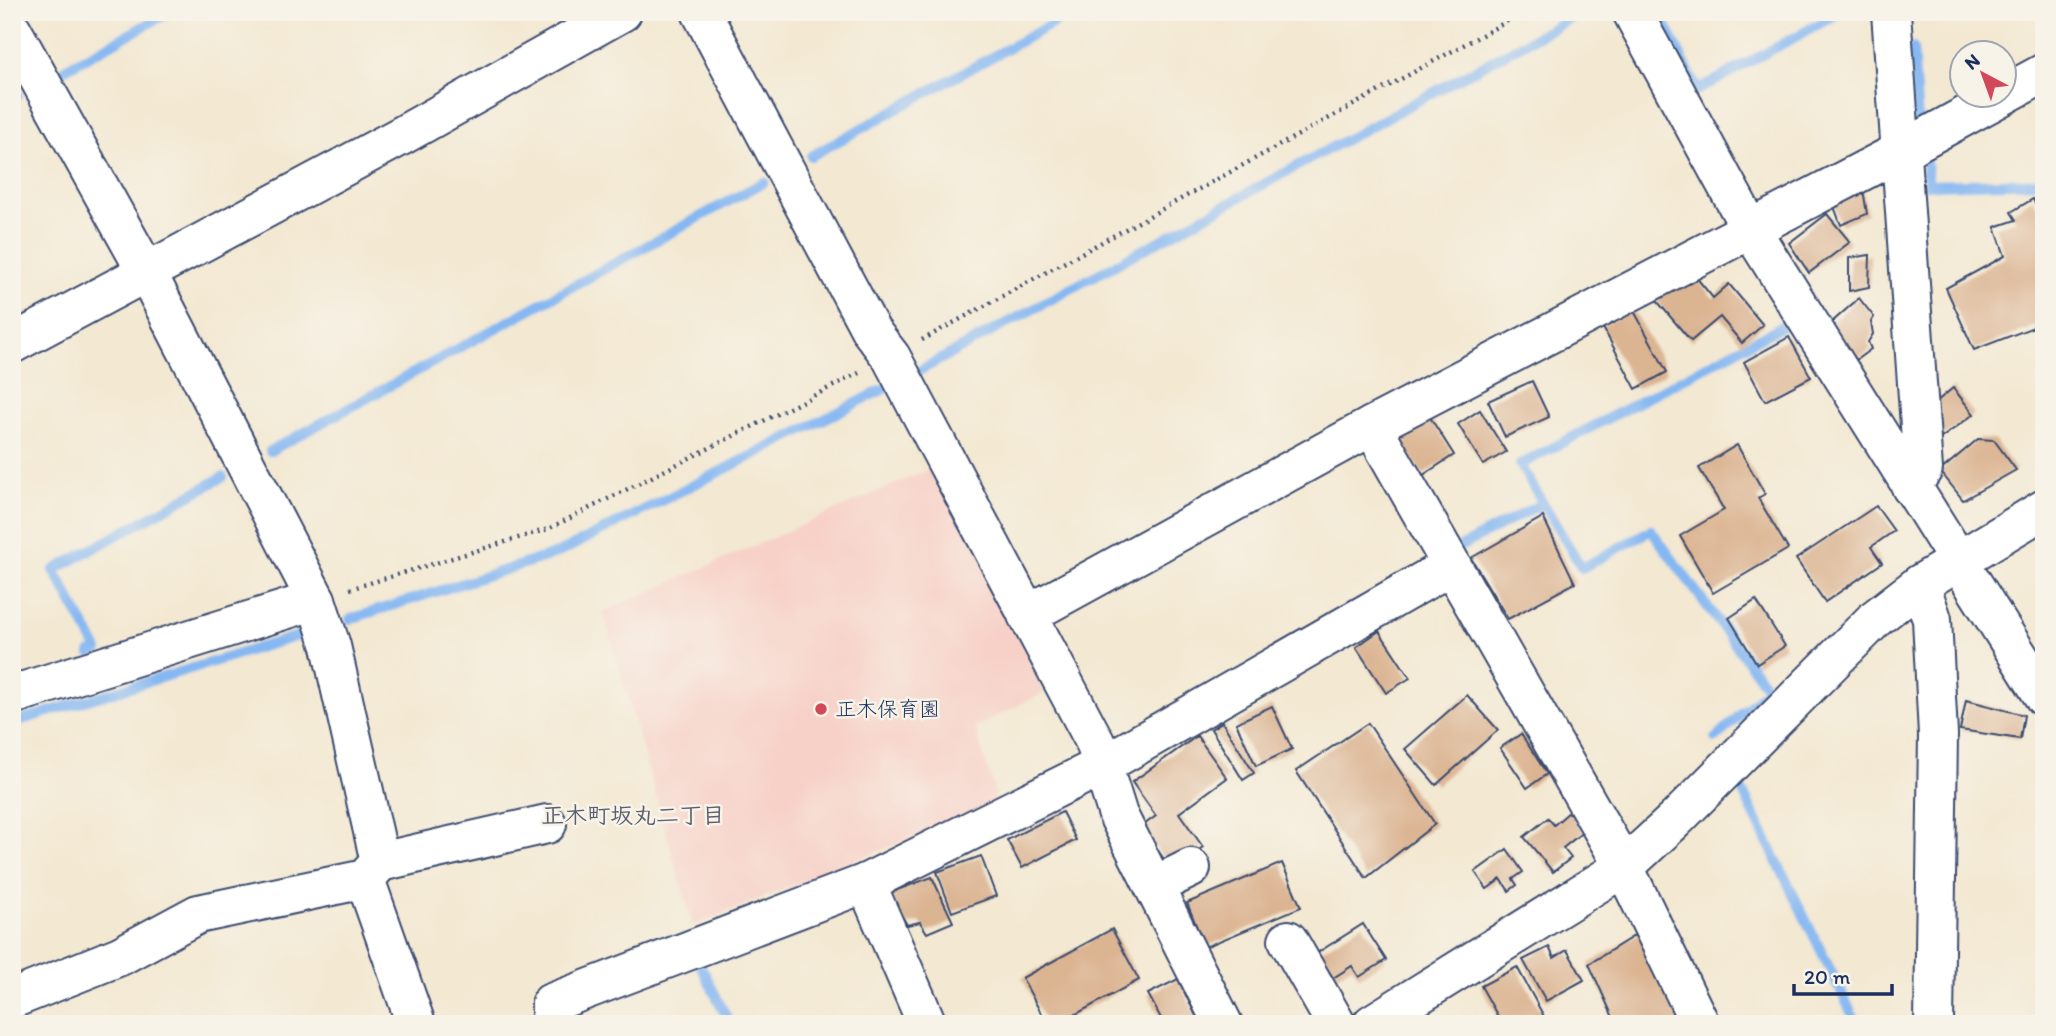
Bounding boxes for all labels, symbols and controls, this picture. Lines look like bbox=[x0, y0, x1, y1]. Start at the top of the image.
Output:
north arrow bbox=[1948, 38, 2018, 108]
text: N bbox=[1960, 49, 1985, 74]
place label: 正木保育園 bbox=[835, 696, 940, 721]
marker: 正木保育園 bbox=[813, 701, 829, 717]
district label: 正木町坂丸二丁目 bbox=[541, 801, 725, 829]
scale bar bbox=[1794, 952, 1892, 996]
text: 20 m bbox=[1804, 964, 1851, 989]

